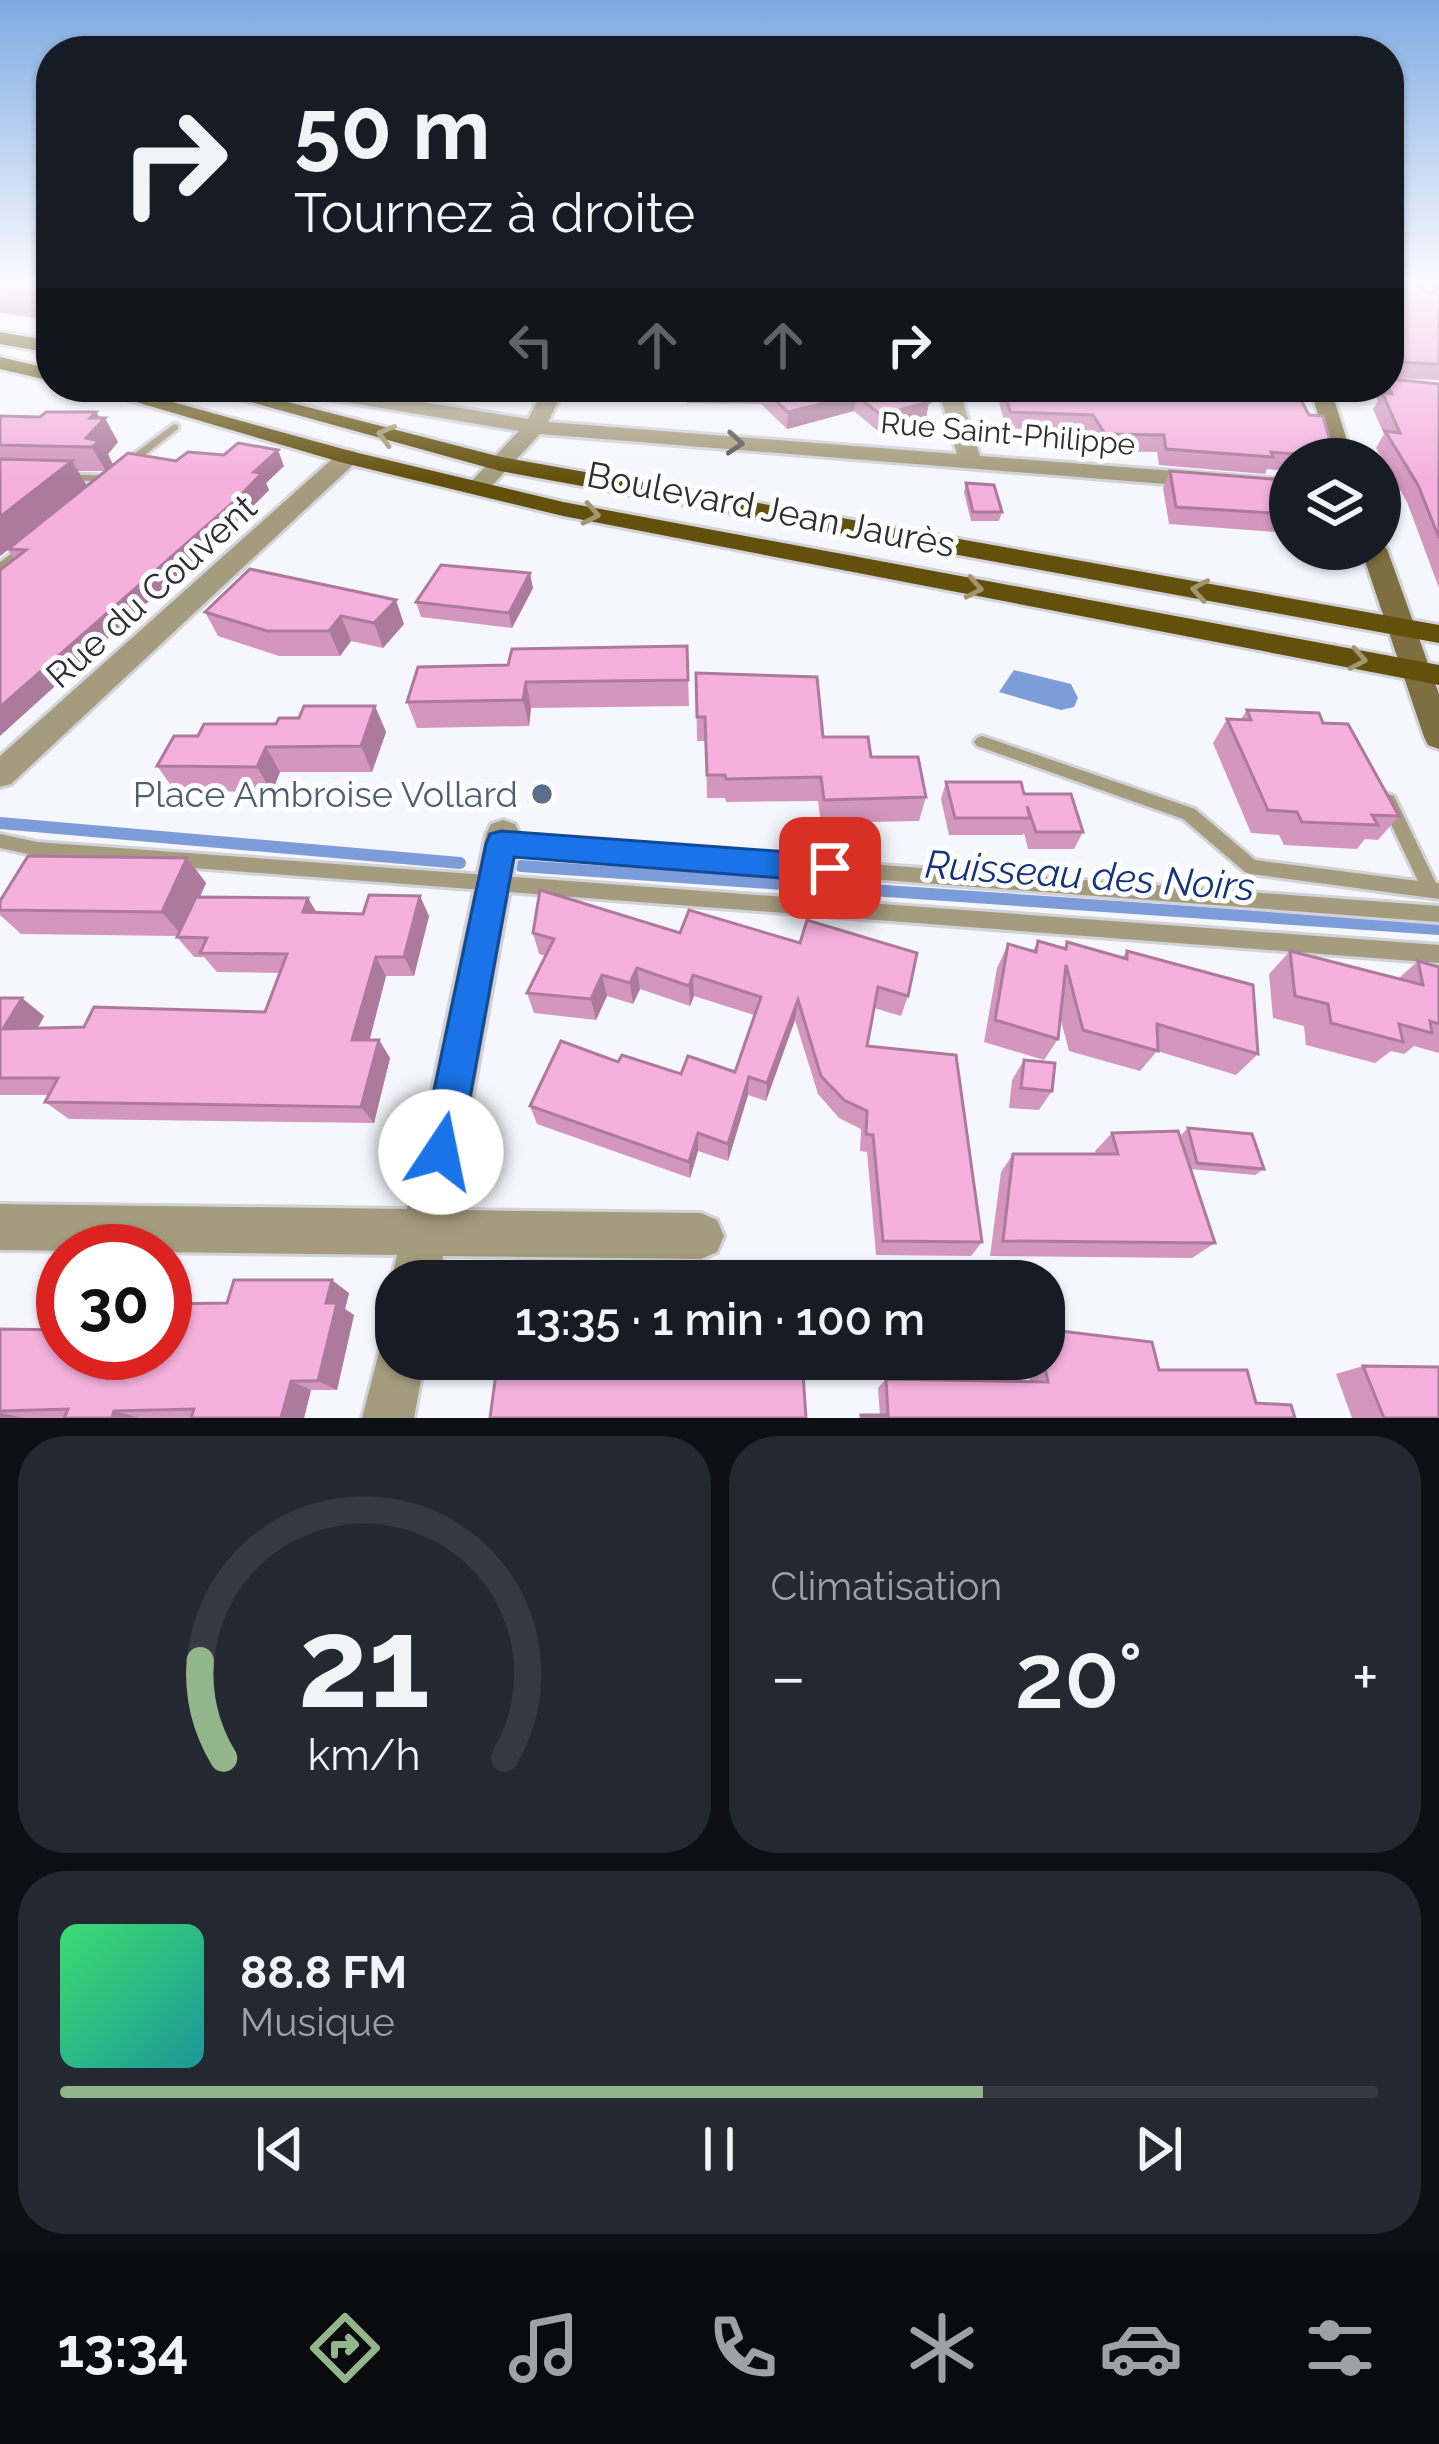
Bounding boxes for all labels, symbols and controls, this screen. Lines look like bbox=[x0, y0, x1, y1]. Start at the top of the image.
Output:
text: 50 m bbox=[294, 80, 490, 179]
icon: right bbox=[96, 84, 252, 240]
text: Tournez à droite bbox=[294, 181, 695, 245]
icon: left bbox=[498, 312, 564, 378]
icon: ahead bbox=[624, 312, 690, 378]
icon: ahead bbox=[750, 312, 816, 378]
icon: right bbox=[876, 312, 942, 378]
street label: Rue Saint-Philippe bbox=[879, 405, 1137, 462]
one-way arrow bbox=[377, 425, 397, 450]
one-way arrow bbox=[726, 430, 745, 455]
map controls bbox=[1269, 438, 1401, 570]
button: layers bbox=[1269, 438, 1401, 570]
street label: Boulevard Jean Jaurès bbox=[584, 453, 958, 565]
street label: Rue du Couvent bbox=[37, 486, 265, 696]
one-way arrow bbox=[581, 501, 601, 526]
one-way arrow bbox=[964, 574, 984, 600]
one-way arrow bbox=[1190, 579, 1210, 604]
one-way arrow bbox=[1347, 645, 1367, 671]
place label: Place Ambroise Vollard bbox=[133, 773, 518, 815]
marker: Place Ambroise Vollard bbox=[529, 781, 555, 807]
pin bbox=[779, 817, 881, 919]
icon: arrive bbox=[797, 835, 863, 901]
water label: Ruisseau des Noirs bbox=[924, 841, 1256, 909]
position arrow bbox=[378, 1089, 504, 1215]
speed limit sign: 30 bbox=[36, 1224, 192, 1380]
text: 13:35 · 1 min · 100 m bbox=[515, 1293, 925, 1346]
text: Climatisation bbox=[771, 1563, 1002, 1609]
text: 21 bbox=[298, 1590, 430, 1736]
text: 20° bbox=[1015, 1623, 1143, 1729]
text: − bbox=[771, 1638, 806, 1715]
text: + bbox=[1352, 1638, 1379, 1715]
text: km/h bbox=[308, 1729, 421, 1779]
text: 88.8 FM bbox=[240, 1946, 407, 1999]
text: Musique bbox=[240, 1999, 395, 2045]
icon: previous bbox=[247, 2116, 313, 2182]
icon: pause bbox=[686, 2116, 752, 2182]
icon: next bbox=[1126, 2116, 1192, 2182]
icon: directions bbox=[303, 2306, 387, 2390]
icon: music bbox=[502, 2306, 586, 2390]
icon: phone bbox=[701, 2306, 785, 2390]
icon: climate bbox=[900, 2306, 984, 2390]
icon: car bbox=[1099, 2306, 1183, 2390]
icon: filters bbox=[1298, 2306, 1382, 2390]
text: 13:34 bbox=[57, 2316, 189, 2380]

